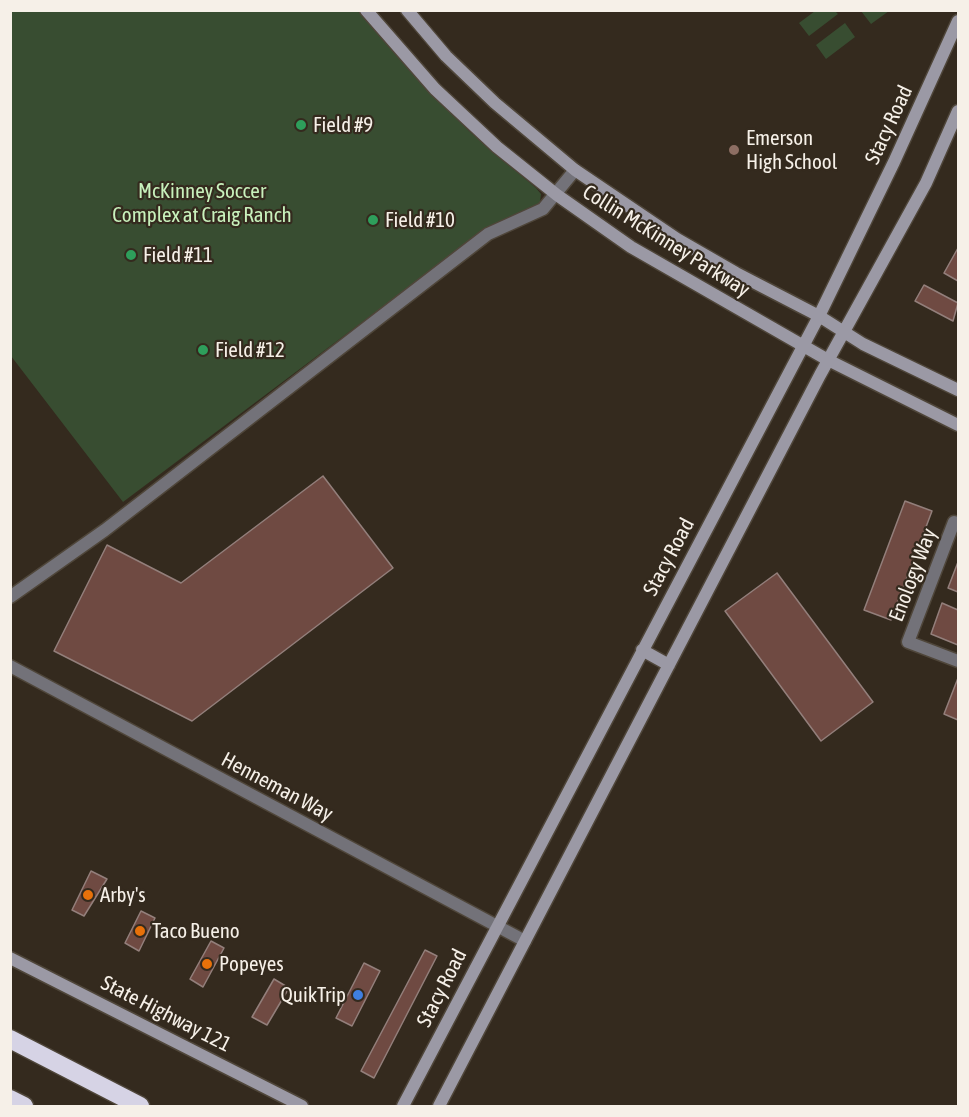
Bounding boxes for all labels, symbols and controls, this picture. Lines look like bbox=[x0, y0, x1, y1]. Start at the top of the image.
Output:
street label: Stacy Road bbox=[860, 82, 918, 168]
place label: Field #9 bbox=[313, 112, 373, 138]
marker: Field #9 bbox=[294, 118, 308, 132]
place label: Emerson High School bbox=[746, 125, 837, 175]
marker: Emerson High School bbox=[727, 143, 741, 157]
park label: McKinney Soccer Complex at Craig Ranch bbox=[112, 178, 292, 228]
street label: Collin McKinney Parkway bbox=[578, 179, 754, 303]
place label: Field #10 bbox=[385, 207, 455, 233]
marker: Field #10 bbox=[366, 213, 380, 227]
place label: Field #11 bbox=[143, 242, 213, 268]
marker: Field #11 bbox=[124, 248, 138, 262]
place label: Field #12 bbox=[215, 337, 285, 363]
marker: Field #12 bbox=[196, 343, 210, 357]
street label: Stacy Road bbox=[638, 514, 700, 600]
street label: Enology Way bbox=[884, 525, 942, 625]
street label: Henneman Way bbox=[217, 747, 337, 827]
place label: Arby's bbox=[100, 882, 146, 908]
marker: Arby's bbox=[81, 888, 95, 902]
place label: Taco Bueno bbox=[152, 918, 240, 944]
marker: Taco Bueno bbox=[133, 924, 147, 938]
street label: Stacy Road bbox=[412, 945, 472, 1031]
place label: Popeyes bbox=[219, 951, 284, 977]
marker: Popeyes bbox=[200, 957, 214, 971]
street label: State Highway 121 bbox=[97, 970, 235, 1058]
place label: QuikTrip bbox=[281, 982, 346, 1008]
marker: QuikTrip bbox=[351, 988, 365, 1002]

